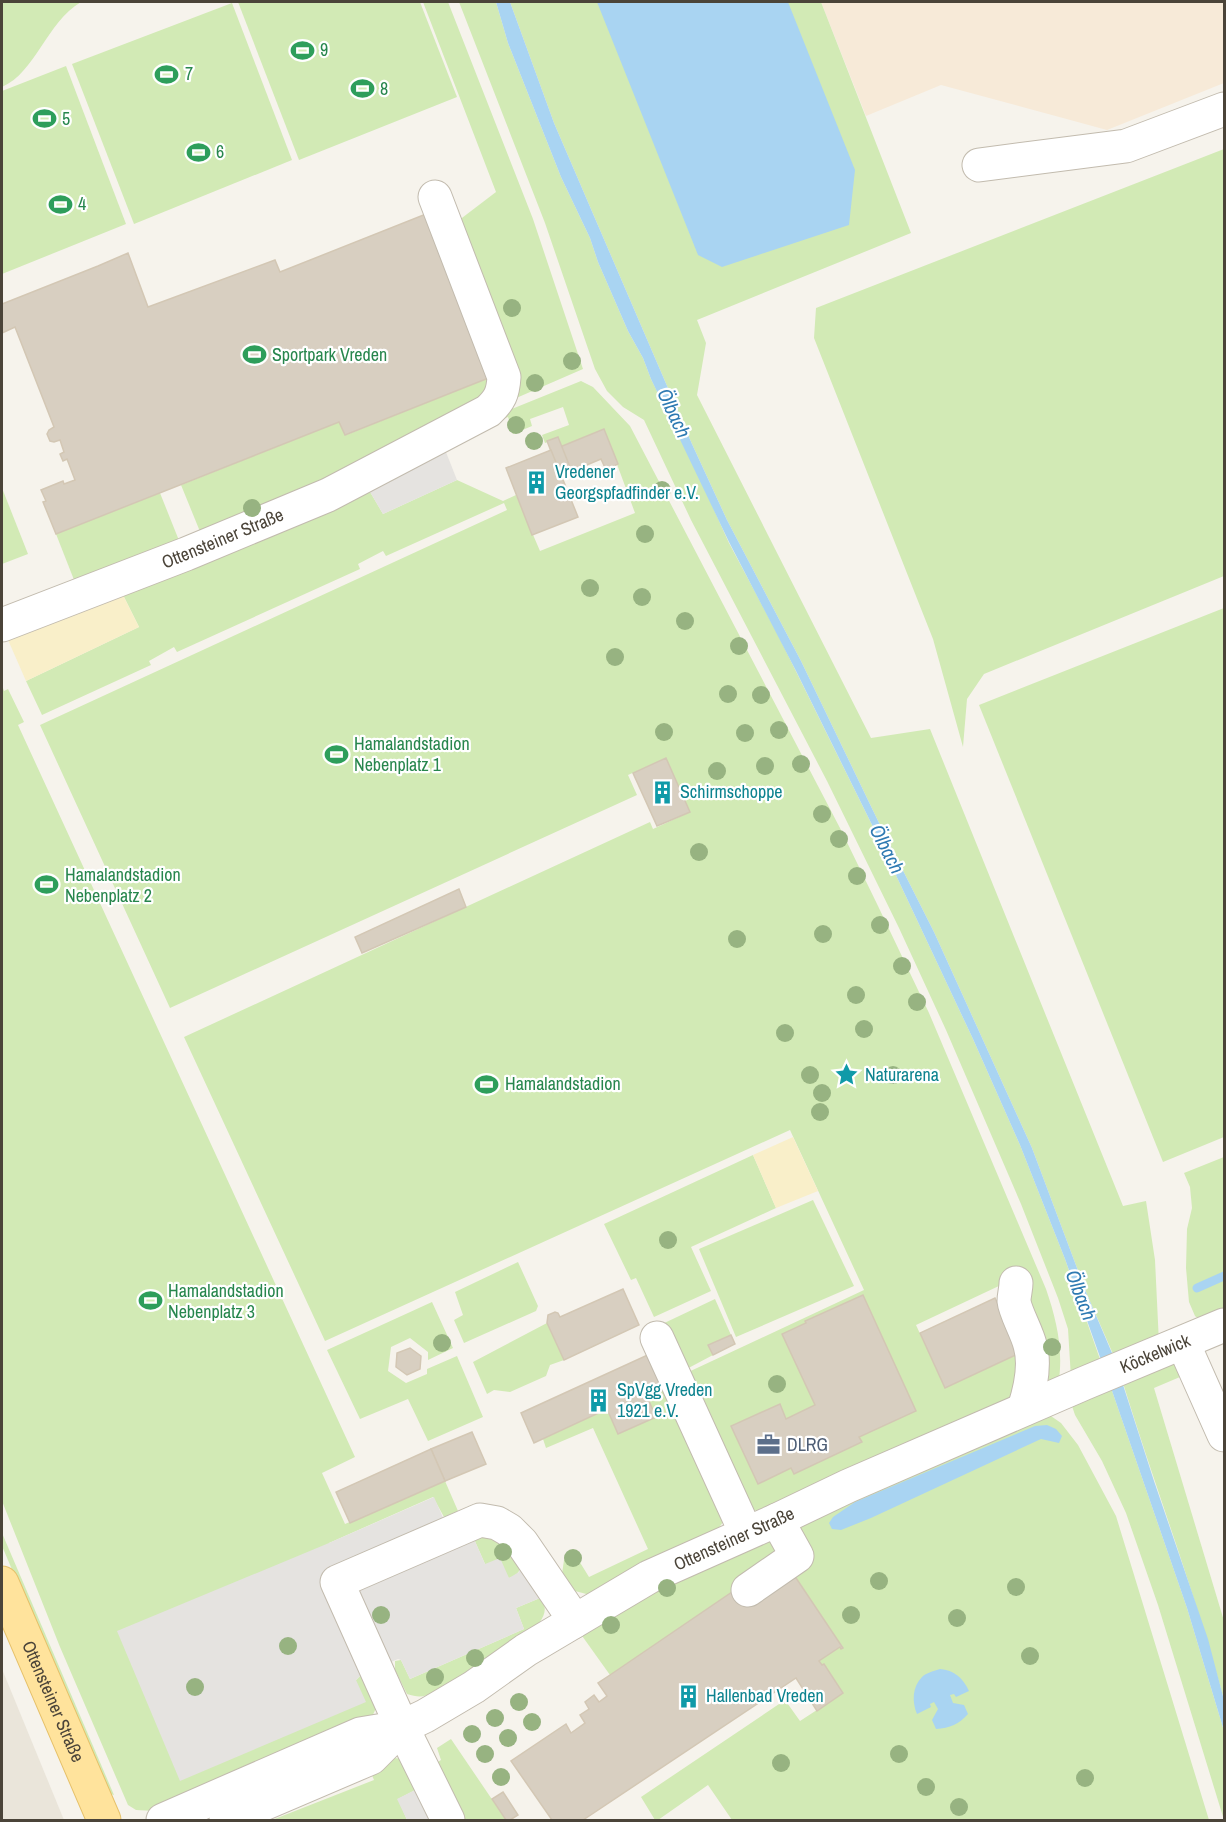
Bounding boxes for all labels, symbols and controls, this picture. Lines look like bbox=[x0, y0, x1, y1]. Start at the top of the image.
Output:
sports icon: 9 bbox=[289, 37, 315, 63]
place label: 9 bbox=[320, 37, 328, 62]
sports icon: 7 bbox=[154, 61, 180, 87]
place label: 7 bbox=[185, 61, 193, 86]
sports icon: 8 bbox=[349, 76, 375, 102]
place label: 8 bbox=[380, 76, 388, 101]
sports icon: 5 bbox=[31, 106, 57, 132]
place label: 5 bbox=[62, 106, 70, 131]
sports icon: 6 bbox=[185, 139, 211, 165]
place label: 6 bbox=[216, 139, 224, 164]
sports icon: 4 bbox=[47, 191, 73, 217]
place label: 4 bbox=[78, 191, 86, 216]
sports icon: Sportpark Vreden bbox=[241, 342, 267, 368]
place label: Sportpark Vreden bbox=[272, 342, 387, 367]
water label: Ölbach bbox=[651, 384, 698, 442]
place label: Vredener Georgspfadfinder e.V. bbox=[555, 459, 699, 505]
building icon: Vredener Georgspfadfinder e.V. bbox=[524, 469, 550, 495]
street label: Ottensteiner Straße bbox=[158, 502, 287, 574]
place label: Hamalandstadion Nebenplatz 1 bbox=[354, 731, 470, 777]
sports icon: Hamalandstadion Nebenplatz 1 bbox=[323, 741, 349, 767]
building icon: Schirmschoppe bbox=[649, 779, 675, 805]
place label: Schirmschoppe bbox=[680, 779, 783, 804]
water label: Ölbach bbox=[864, 819, 911, 878]
place label: Hamalandstadion Nebenplatz 2 bbox=[65, 862, 181, 908]
sports icon: Hamalandstadion Nebenplatz 2 bbox=[34, 872, 60, 898]
place icon: Naturarena bbox=[834, 1062, 860, 1088]
place label: Naturarena bbox=[865, 1062, 939, 1087]
sports icon: Hamalandstadion bbox=[474, 1071, 500, 1097]
place label: Hamalandstadion bbox=[505, 1071, 621, 1096]
water label: Ölbach bbox=[1060, 1266, 1103, 1324]
place label: Hamalandstadion Nebenplatz 3 bbox=[168, 1278, 284, 1324]
sports icon: Hamalandstadion Nebenplatz 3 bbox=[137, 1288, 163, 1314]
street label: Köckelwick bbox=[1116, 1327, 1194, 1379]
place label: SpVgg Vreden 1921 e.V. bbox=[617, 1377, 712, 1423]
building icon: SpVgg Vreden 1921 e.V. bbox=[586, 1387, 612, 1413]
office icon: DLRG bbox=[756, 1432, 782, 1458]
place label: DLRG bbox=[787, 1432, 828, 1457]
street label: Ottensteiner Straße bbox=[670, 1501, 798, 1576]
street label: Ottensteiner Straße bbox=[16, 1637, 91, 1766]
building icon: Hallenbad Vreden bbox=[675, 1683, 701, 1709]
place label: Hallenbad Vreden bbox=[706, 1683, 824, 1708]

